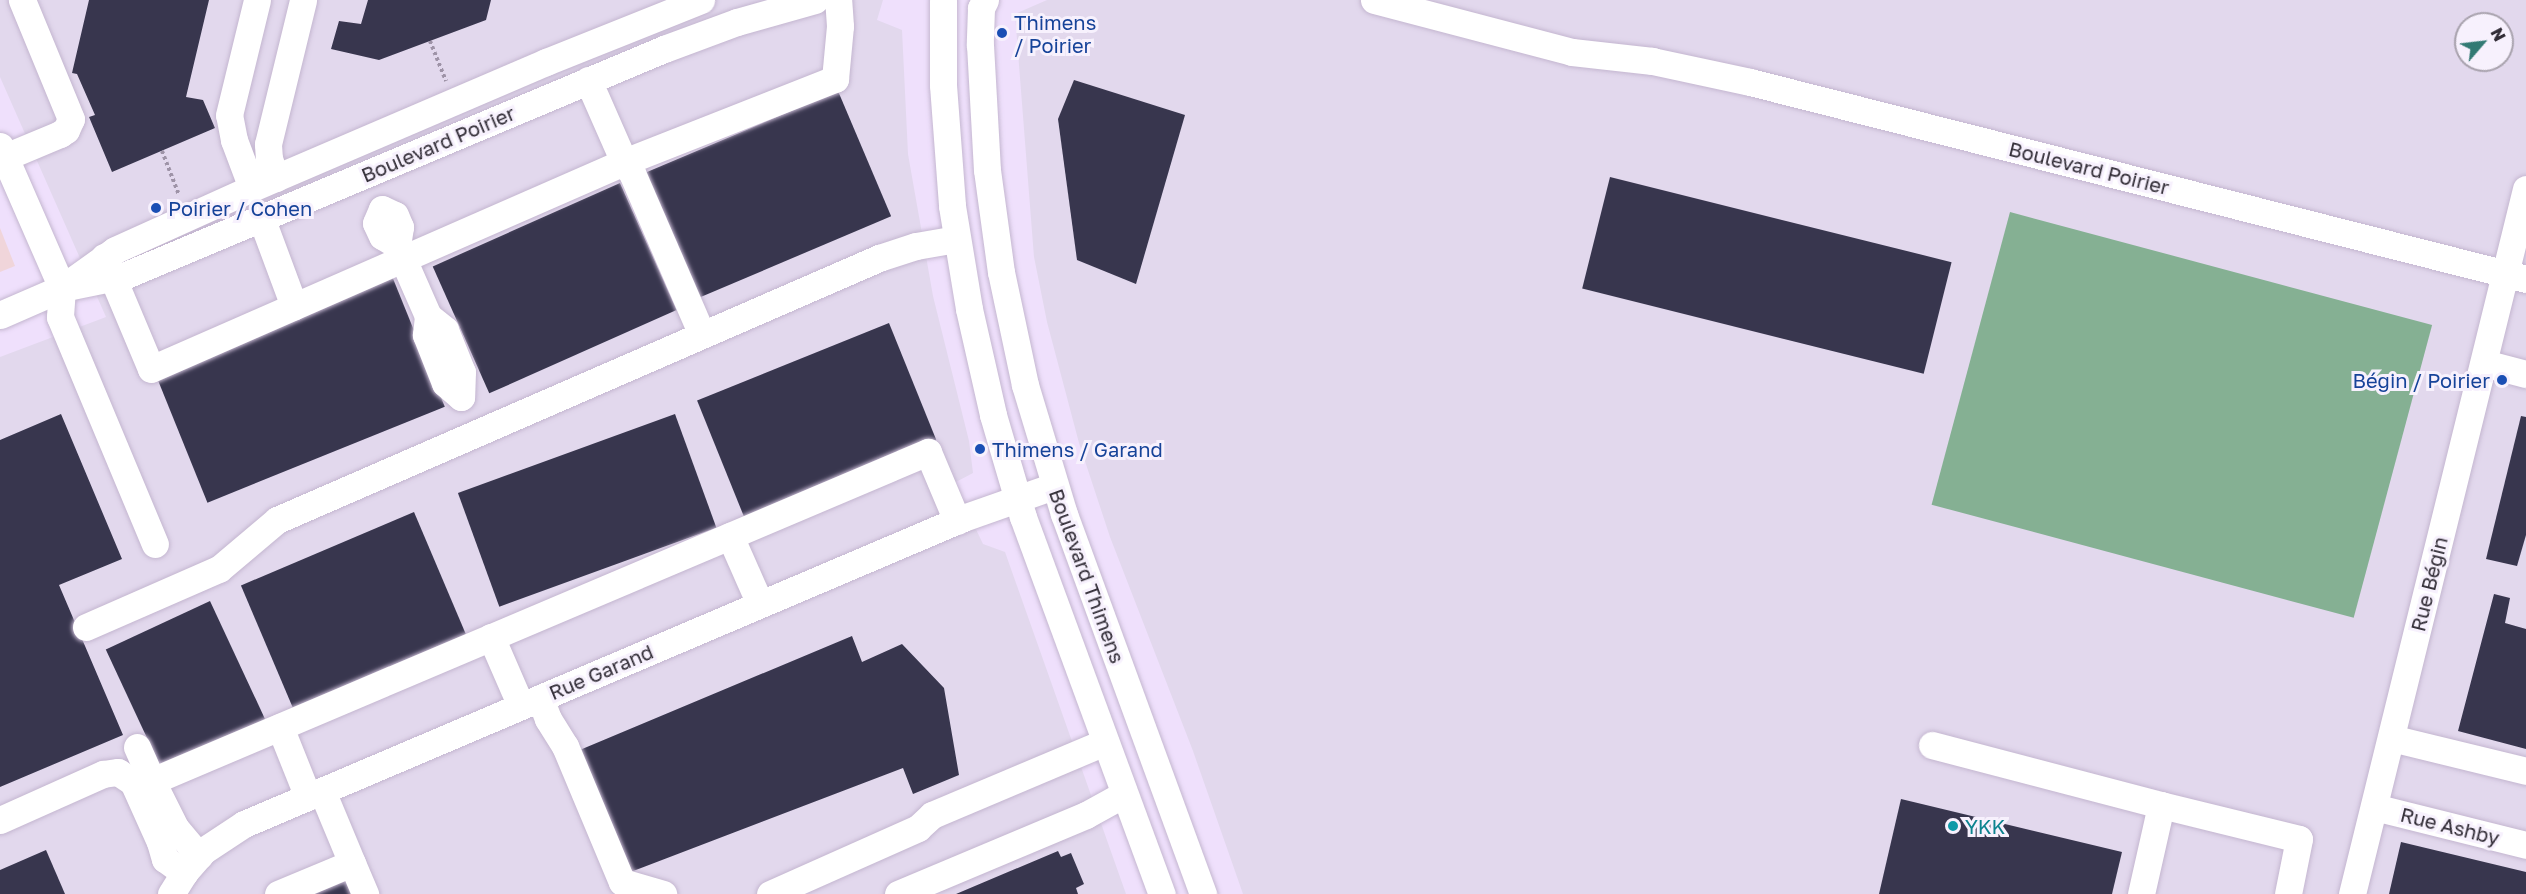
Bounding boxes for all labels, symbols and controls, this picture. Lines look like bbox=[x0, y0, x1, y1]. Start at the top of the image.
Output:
place label: Thimens / Poirier bbox=[1014, 10, 1096, 57]
north arrow bbox=[2454, 12, 2514, 72]
text: N bbox=[2486, 24, 2510, 45]
marker: Thimens / Poirier bbox=[995, 26, 1009, 40]
street label: Boulevard Poirier bbox=[358, 101, 518, 187]
street label: Boulevard Poirier bbox=[2006, 136, 2172, 200]
place label: Poirier / Cohen bbox=[168, 196, 312, 220]
marker: Poirier / Cohen bbox=[149, 201, 163, 215]
place label: Bégin / Poirier bbox=[2353, 368, 2490, 392]
marker: Bégin / Poirier bbox=[2495, 373, 2509, 387]
place label: Thimens / Garand bbox=[992, 437, 1163, 461]
marker: Thimens / Garand bbox=[973, 442, 987, 456]
street label: Boulevard Thimens bbox=[1044, 485, 1130, 667]
street label: Rue Bégin bbox=[2406, 534, 2452, 634]
street label: Rue Garand bbox=[545, 639, 657, 705]
street label: Rue Ashby bbox=[2398, 802, 2502, 850]
place label: YKK bbox=[1965, 814, 2005, 838]
marker: YKK bbox=[1946, 819, 1960, 833]

